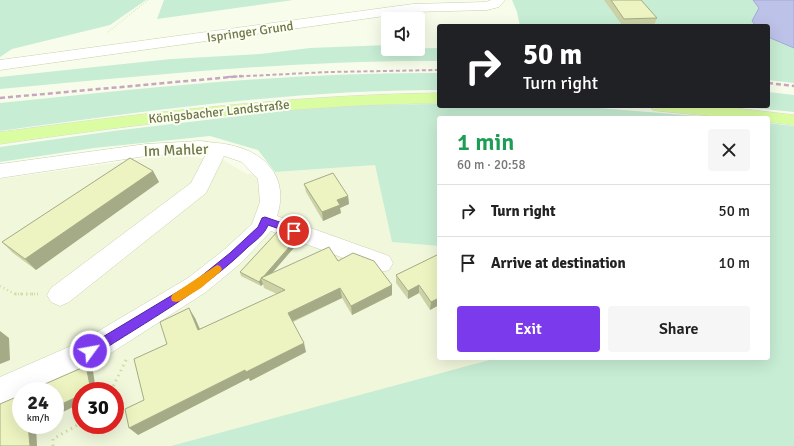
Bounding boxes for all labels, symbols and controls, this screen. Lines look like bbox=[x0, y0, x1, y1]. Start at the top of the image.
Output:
map controls bbox=[381, 12, 425, 56]
button: sound bbox=[381, 12, 425, 56]
street label: Ispringer Grund bbox=[206, 18, 295, 46]
text: 50 m bbox=[523, 38, 582, 72]
icon: right bbox=[457, 40, 509, 92]
text: Turn right bbox=[523, 72, 598, 94]
street label: Königsbacher Landstraße bbox=[148, 97, 290, 127]
text: 1 min bbox=[457, 127, 514, 157]
button: close bbox=[708, 129, 750, 171]
street label: Im Mahler bbox=[143, 140, 209, 160]
text: 60 m · 20:58 bbox=[457, 157, 526, 173]
icon: right bbox=[457, 200, 479, 222]
text: Turn right bbox=[491, 202, 556, 220]
text: 50 m bbox=[719, 202, 750, 220]
pin bbox=[277, 214, 311, 248]
icon: arrive bbox=[283, 220, 305, 242]
icon: arrive bbox=[457, 252, 479, 274]
text: Arrive at destination bbox=[491, 254, 626, 272]
text: 10 m bbox=[719, 254, 750, 272]
button: Exit bbox=[457, 306, 600, 352]
button: Share bbox=[608, 306, 750, 352]
position arrow bbox=[69, 330, 111, 372]
speed limit sign: 30 bbox=[72, 382, 124, 434]
text: 24 bbox=[27, 390, 49, 415]
text: km/h bbox=[27, 412, 49, 424]

